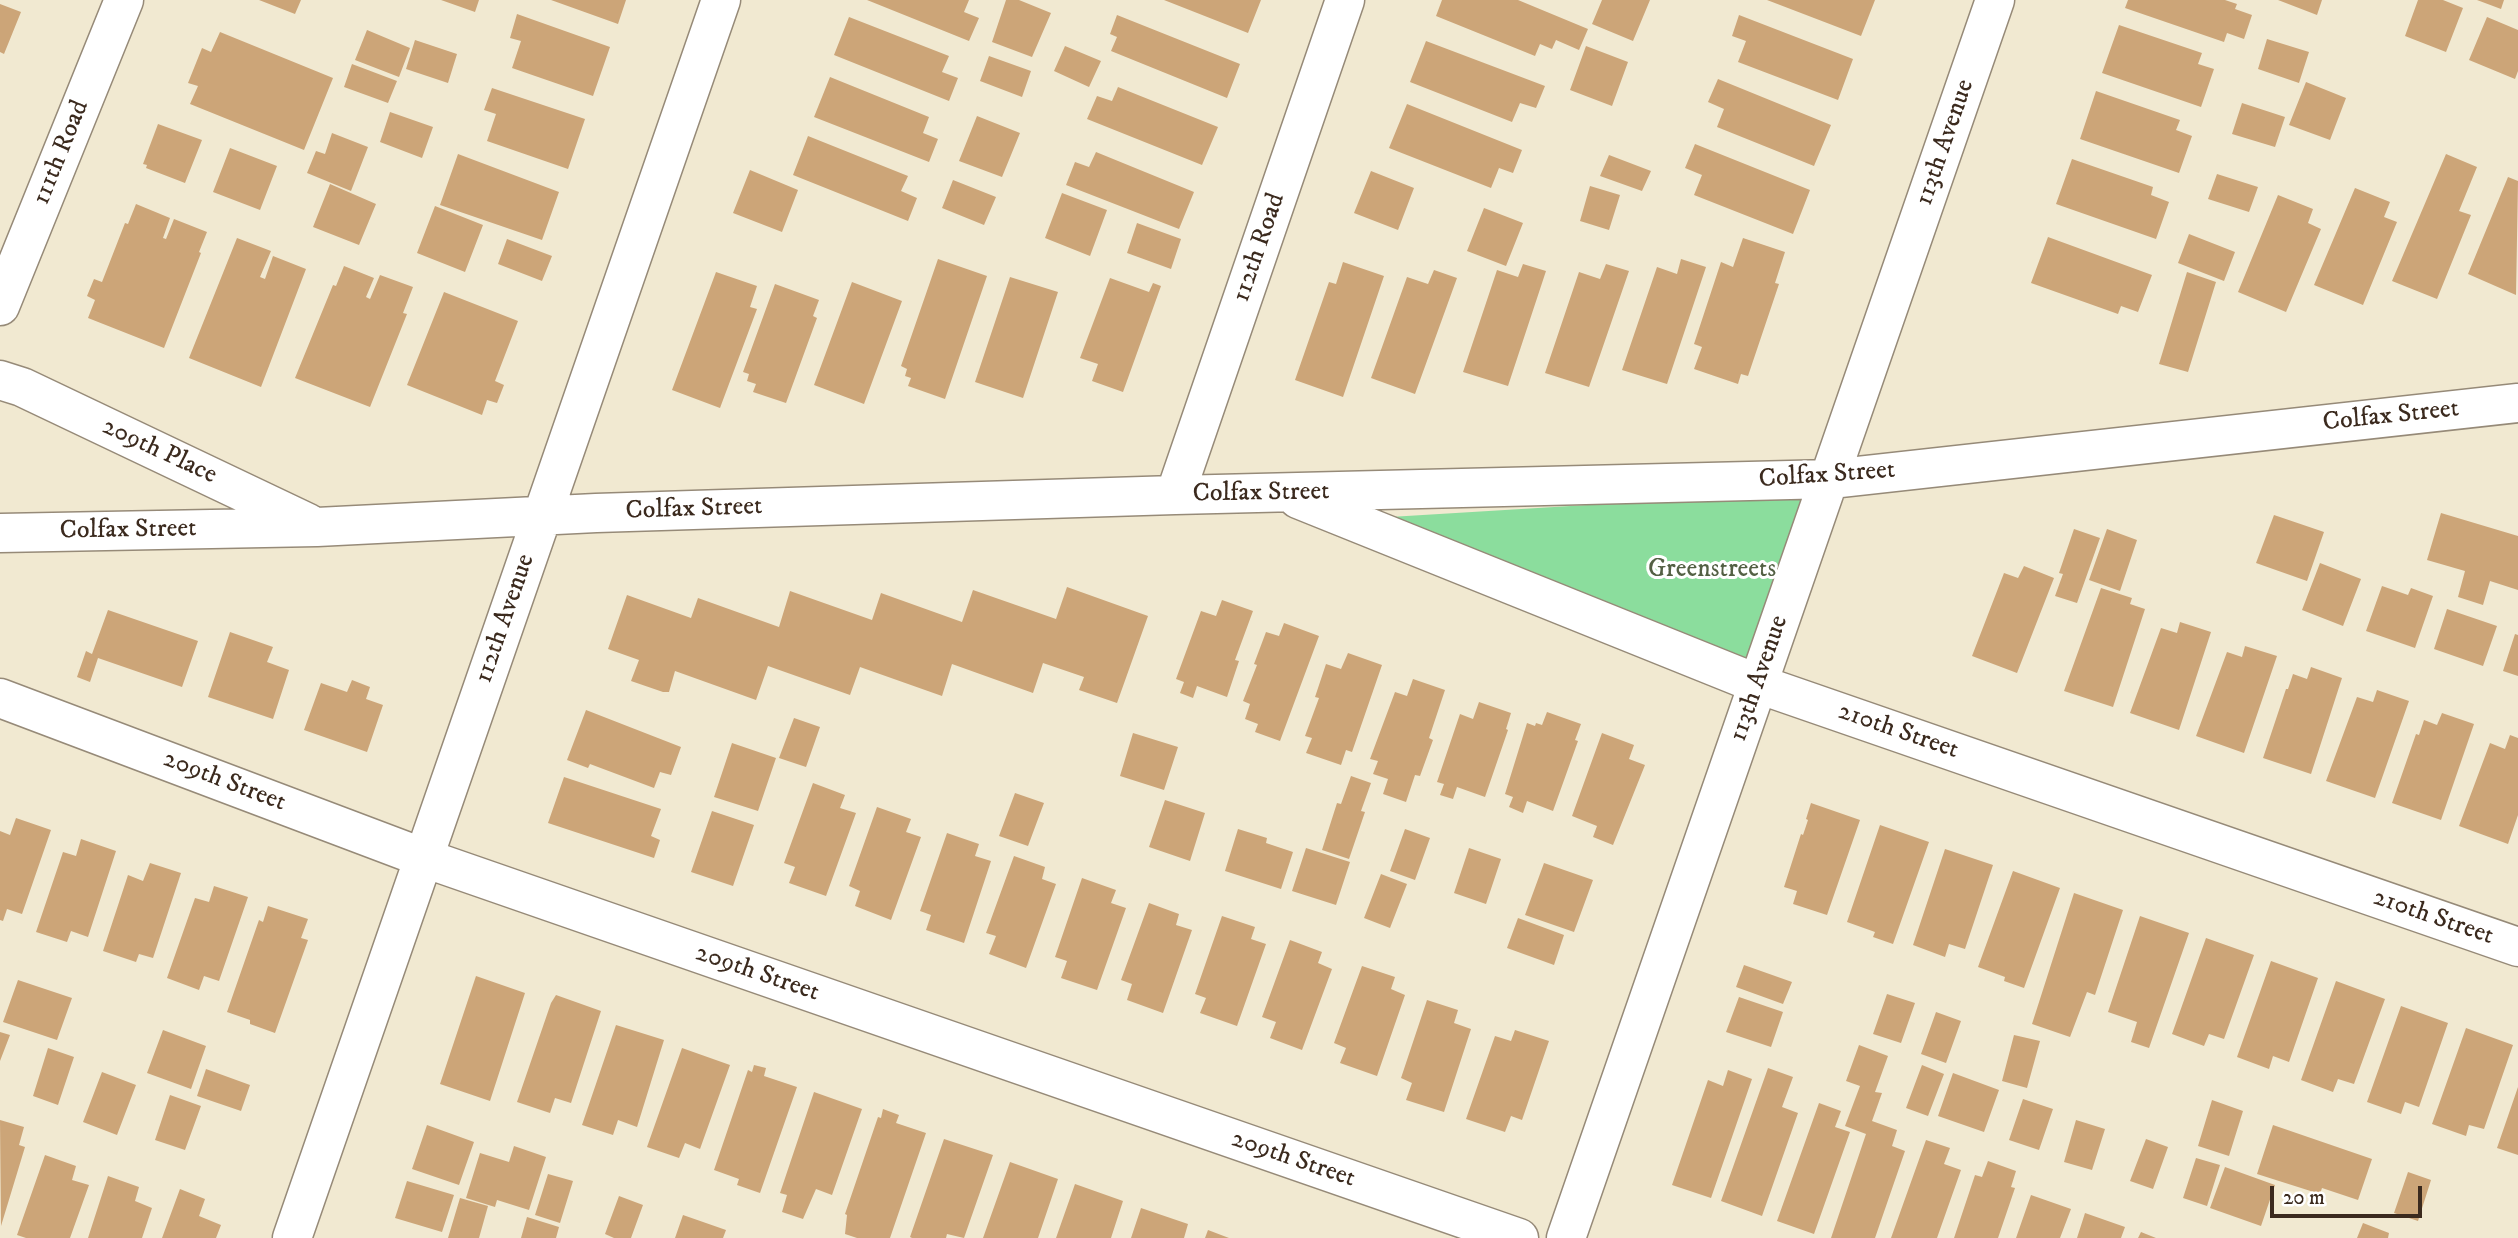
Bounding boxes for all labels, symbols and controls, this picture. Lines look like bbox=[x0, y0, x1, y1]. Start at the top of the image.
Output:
street label: 113th Avenue bbox=[1910, 76, 1982, 210]
street label: 111th Road bbox=[27, 96, 97, 210]
street label: 112th Road bbox=[1227, 189, 1293, 307]
street label: Colfax Street bbox=[2321, 394, 2461, 440]
street label: 209th Place bbox=[97, 412, 221, 492]
street label: Colfax Street bbox=[1758, 456, 1896, 496]
street label: Colfax Street bbox=[1192, 477, 1330, 511]
street label: Colfax Street bbox=[625, 492, 763, 528]
street label: Colfax Street bbox=[59, 514, 197, 548]
street label: 112th Avenue bbox=[469, 550, 543, 688]
park label: Greenstreets bbox=[1648, 555, 1776, 587]
street label: 113th Avenue bbox=[1724, 612, 1796, 746]
street label: 210th Street bbox=[1834, 697, 1962, 767]
street label: 209th Street bbox=[158, 744, 290, 820]
street label: 210th Street bbox=[2369, 883, 2497, 953]
street label: 209th Street bbox=[691, 938, 823, 1010]
street label: 209th Street bbox=[1227, 1124, 1359, 1196]
scale bar bbox=[2273, 1172, 2425, 1216]
text: 20 m bbox=[2283, 1185, 2325, 1211]

